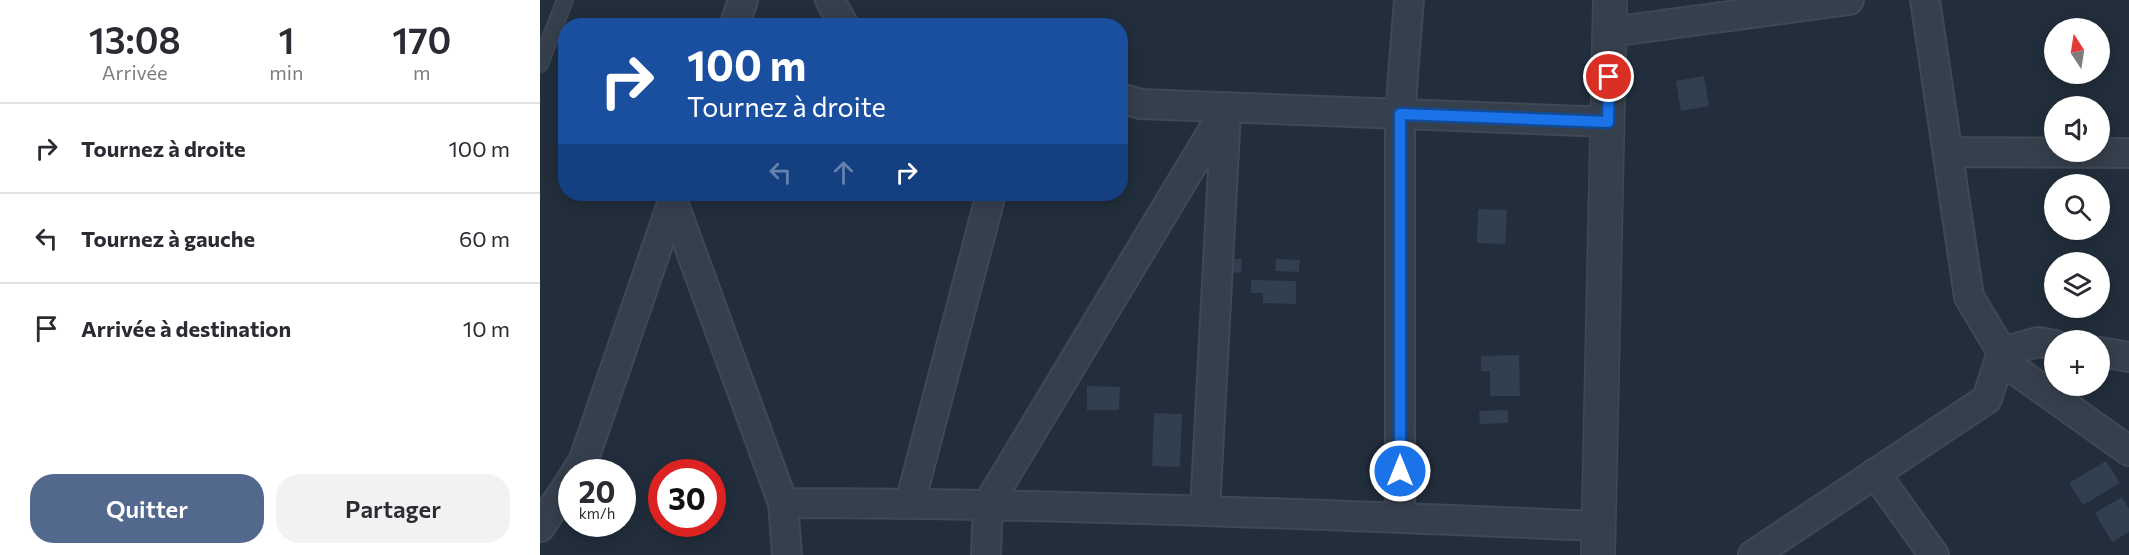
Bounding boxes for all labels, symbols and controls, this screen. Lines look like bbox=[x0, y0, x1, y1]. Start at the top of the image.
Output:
text: 13:08 bbox=[89, 17, 181, 61]
text: 1 bbox=[278, 17, 294, 61]
text: 170 bbox=[392, 17, 451, 61]
north arrow bbox=[2044, 18, 2110, 84]
map controls bbox=[2044, 18, 2110, 396]
text: 100 m bbox=[687, 38, 807, 90]
icon: right bbox=[588, 42, 666, 120]
pin bbox=[1583, 51, 1634, 102]
text: Arrivée bbox=[102, 60, 168, 84]
text: min bbox=[269, 60, 303, 84]
text: m bbox=[413, 60, 430, 84]
icon: arrive bbox=[1592, 60, 1625, 93]
text: Tournez à droite bbox=[687, 90, 886, 123]
button: sound bbox=[2044, 96, 2110, 162]
icon: right bbox=[30, 132, 63, 165]
text: Tournez à droite bbox=[81, 135, 246, 162]
text: 100 m bbox=[448, 135, 510, 162]
icon: left bbox=[764, 156, 797, 189]
icon: ahead bbox=[827, 156, 860, 189]
icon: right bbox=[890, 156, 923, 189]
button: search bbox=[2044, 174, 2110, 240]
icon: left bbox=[30, 222, 63, 255]
text: Tournez à gauche bbox=[81, 225, 255, 252]
text: 60 m bbox=[459, 225, 510, 252]
button: layers bbox=[2044, 252, 2110, 318]
icon: arrive bbox=[30, 312, 63, 345]
text: Arrivée à destination bbox=[81, 315, 291, 342]
text: 10 m bbox=[463, 315, 510, 342]
button: + bbox=[2044, 330, 2110, 396]
position arrow bbox=[1368, 439, 1432, 503]
speed limit sign: 30 bbox=[648, 459, 726, 537]
text: 20 bbox=[579, 472, 615, 509]
button: Quitter bbox=[30, 474, 264, 543]
button: Partager bbox=[276, 474, 510, 543]
text: km/h bbox=[579, 504, 615, 522]

